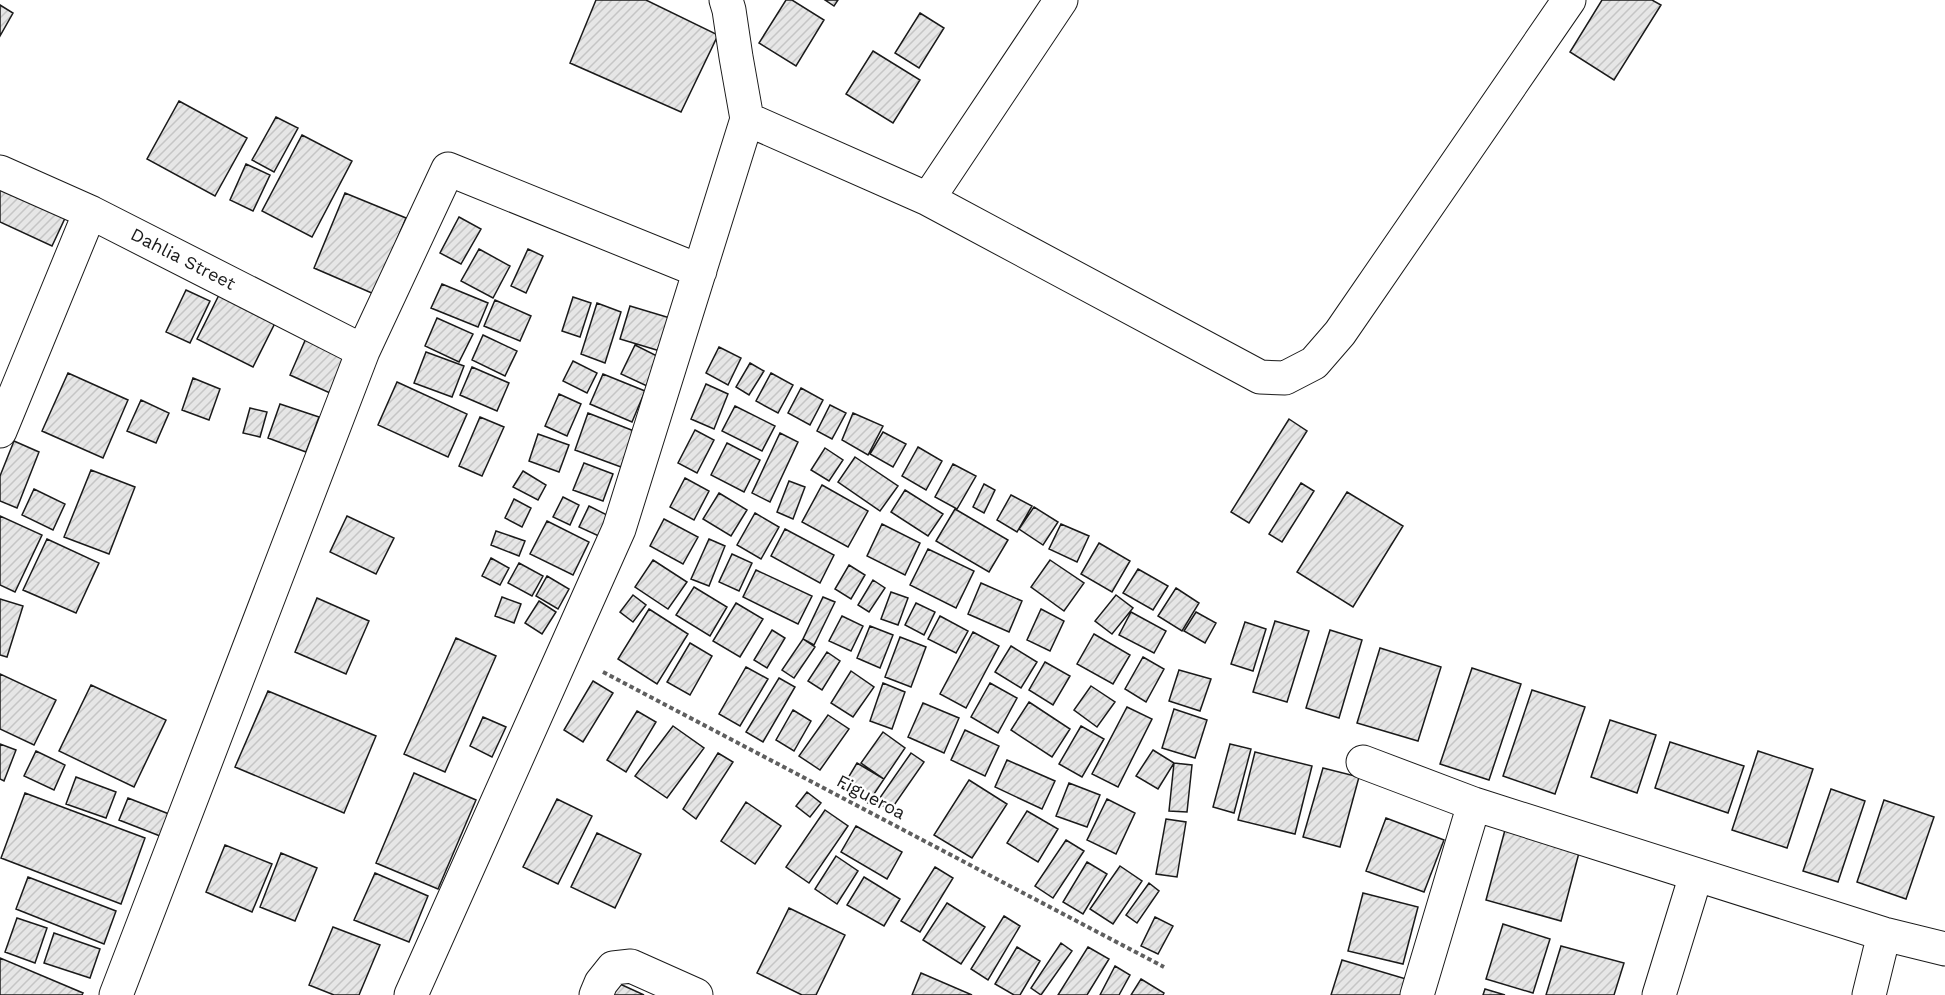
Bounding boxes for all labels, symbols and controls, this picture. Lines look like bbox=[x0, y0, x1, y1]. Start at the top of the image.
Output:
street label: Dahlia Street bbox=[127, 223, 239, 294]
street label: Figueroa bbox=[833, 770, 909, 823]

